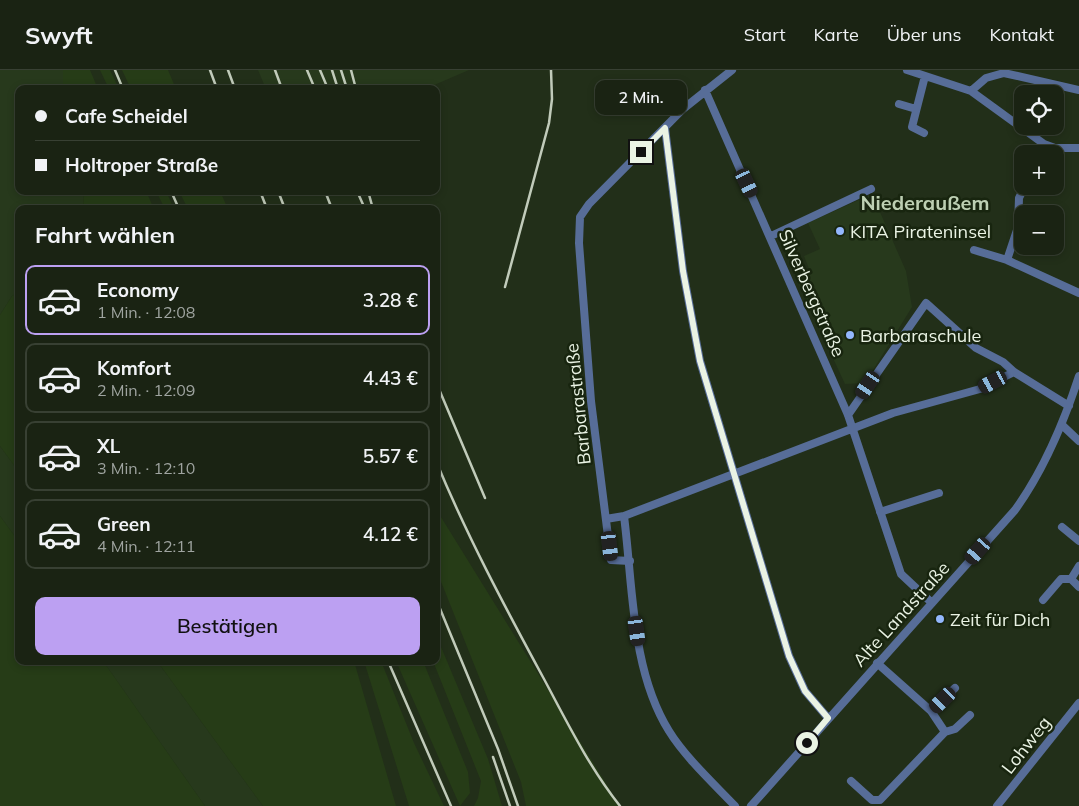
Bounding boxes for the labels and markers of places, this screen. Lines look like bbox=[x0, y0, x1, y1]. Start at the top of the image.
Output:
place label: KITA Pirateninsel bbox=[850, 220, 991, 243]
marker: KITA Pirateninsel bbox=[834, 225, 846, 237]
place label: Barbaraschule bbox=[860, 324, 981, 347]
marker: Barbaraschule bbox=[844, 329, 856, 341]
place label: Zeit für Dich bbox=[950, 608, 1050, 631]
marker: Zeit für Dich bbox=[934, 613, 946, 625]

